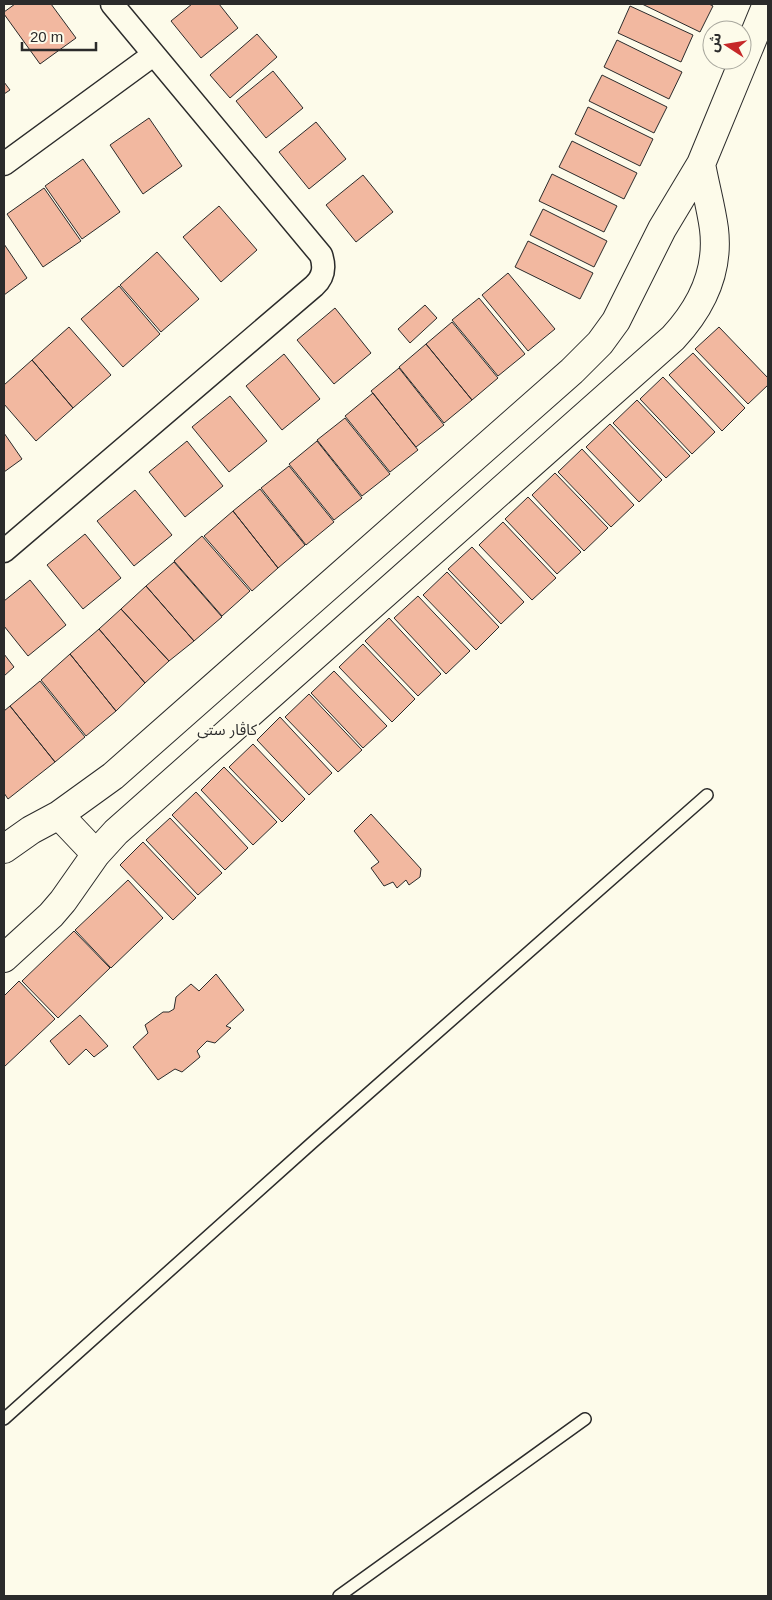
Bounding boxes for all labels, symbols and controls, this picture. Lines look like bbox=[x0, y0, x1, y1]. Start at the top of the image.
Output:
scale bar bbox=[22, 20, 96, 52]
north arrow bbox=[702, 20, 752, 70]
text: 20 m bbox=[30, 28, 63, 45]
text: ش bbox=[704, 31, 724, 53]
district label: کاڤار ستی bbox=[197, 721, 258, 739]

